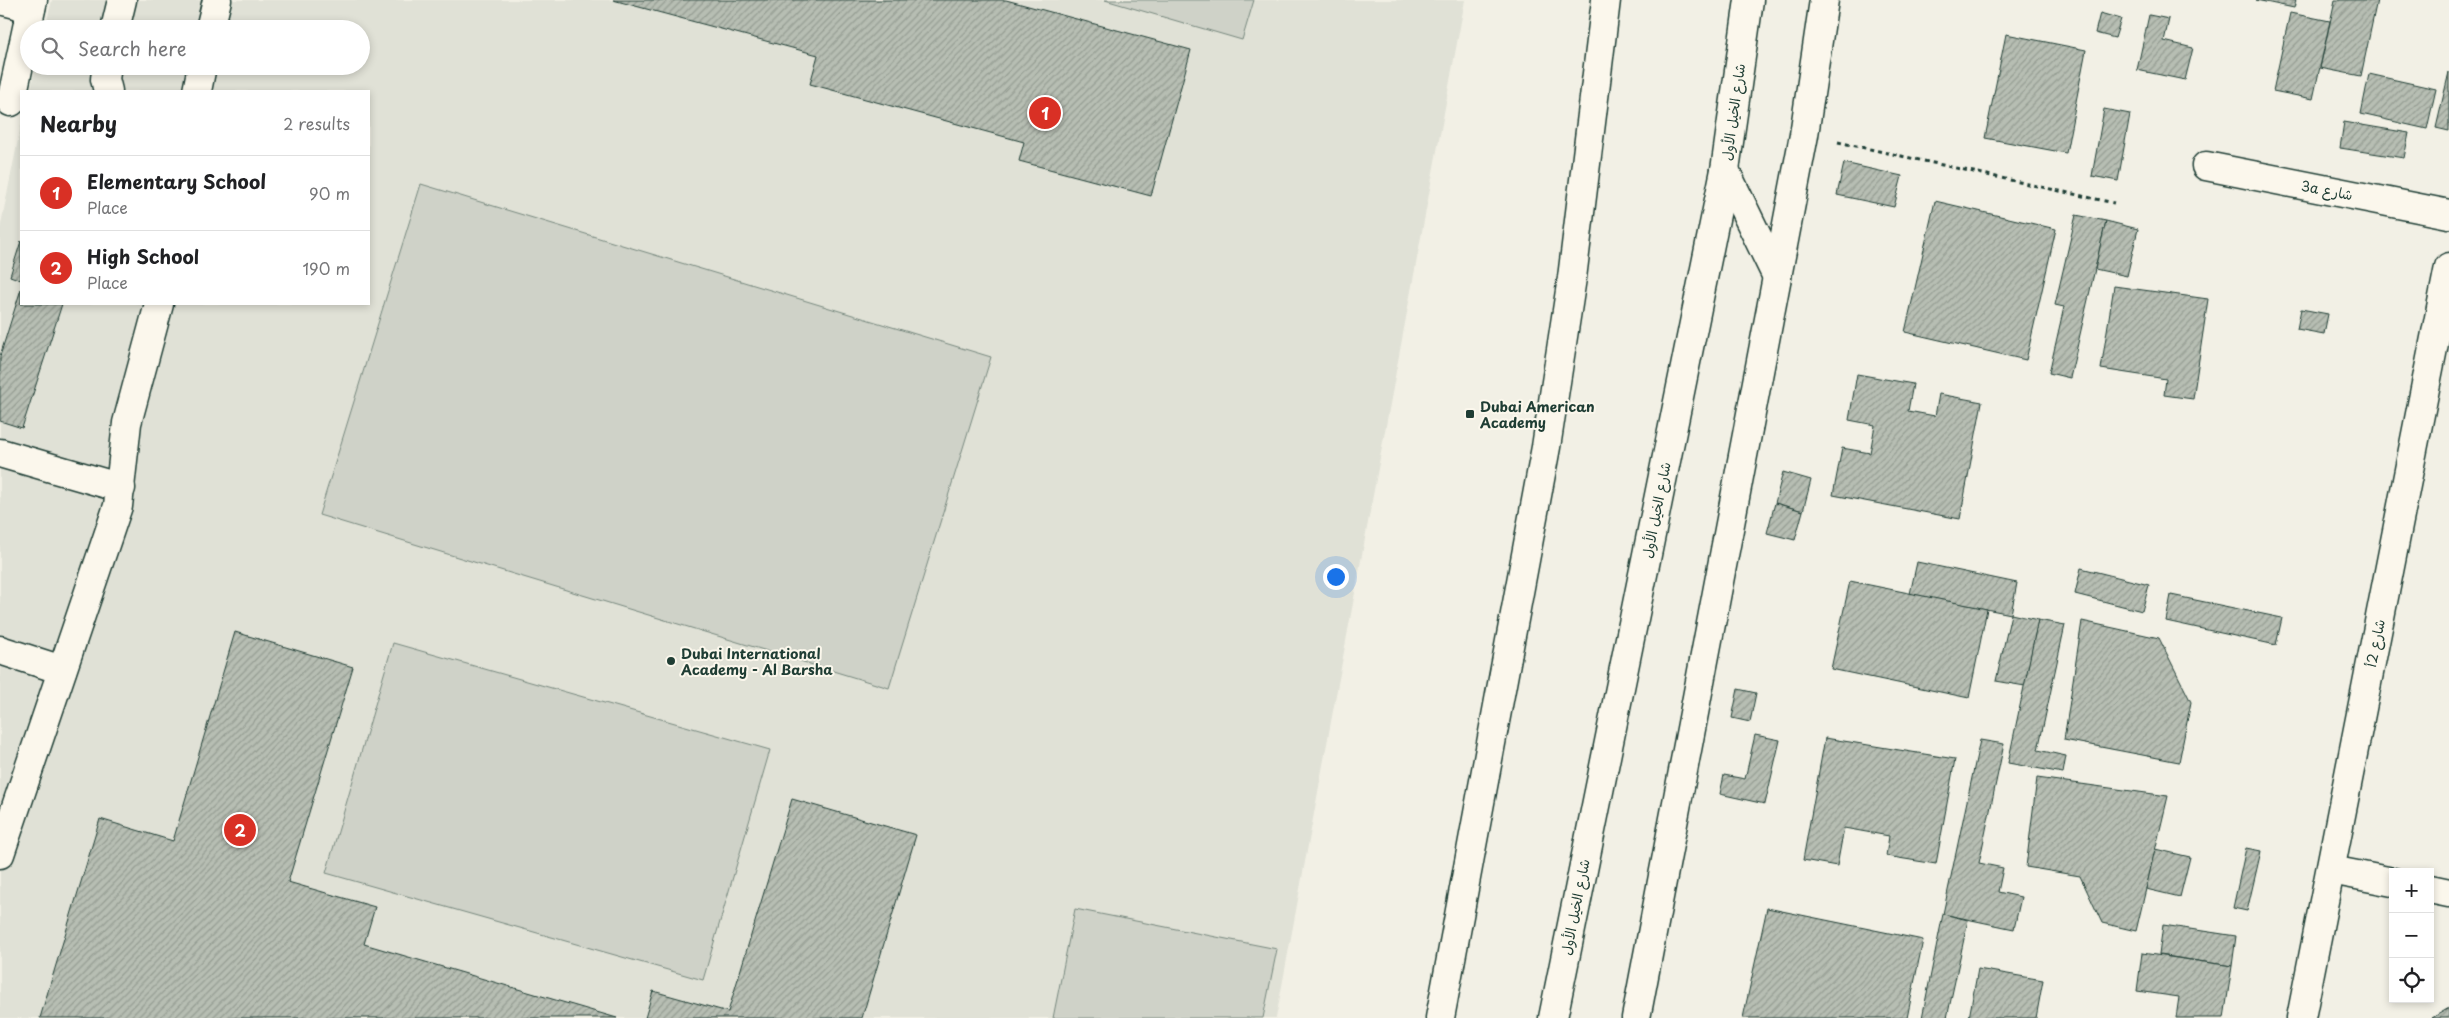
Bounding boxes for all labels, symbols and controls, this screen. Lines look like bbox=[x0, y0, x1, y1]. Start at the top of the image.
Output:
search box bbox=[20, 20, 370, 75]
icon: search bbox=[38, 34, 66, 62]
text: Search here bbox=[78, 34, 187, 62]
street label: شارع الخيل الأول bbox=[1716, 62, 1750, 162]
pin: 1 bbox=[1029, 94, 1061, 132]
text: Nearby bbox=[40, 107, 117, 139]
text: 2 results bbox=[283, 111, 350, 135]
text: Elementary School bbox=[87, 167, 266, 195]
street label: 3a شارع bbox=[2299, 175, 2355, 205]
text: 1 bbox=[52, 181, 60, 205]
text: 90 m bbox=[309, 181, 350, 205]
text: Place bbox=[87, 195, 128, 219]
text: High School bbox=[87, 242, 199, 270]
text: 2 bbox=[50, 256, 62, 280]
text: 190 m bbox=[302, 256, 350, 280]
text: Place bbox=[87, 270, 128, 294]
place label: Dubai American Academy bbox=[1479, 396, 1595, 433]
marker: Dubai American Academy bbox=[1464, 408, 1476, 420]
street label: شارع الخيل الأول bbox=[1636, 460, 1676, 560]
your location bbox=[1323, 564, 1349, 590]
street label: شارع 2أ bbox=[2360, 617, 2390, 669]
place label: Dubai International Academy - Al Barsha bbox=[680, 643, 833, 680]
marker: Dubai International Academy - Al Barsha bbox=[665, 655, 677, 667]
pin: 2 bbox=[224, 811, 256, 849]
street label: شارع الخيل الأول bbox=[1555, 857, 1595, 957]
map controls bbox=[2389, 868, 2434, 1003]
button: + bbox=[2389, 868, 2434, 913]
button: − bbox=[2389, 913, 2434, 958]
button: locate bbox=[2389, 958, 2434, 1003]

